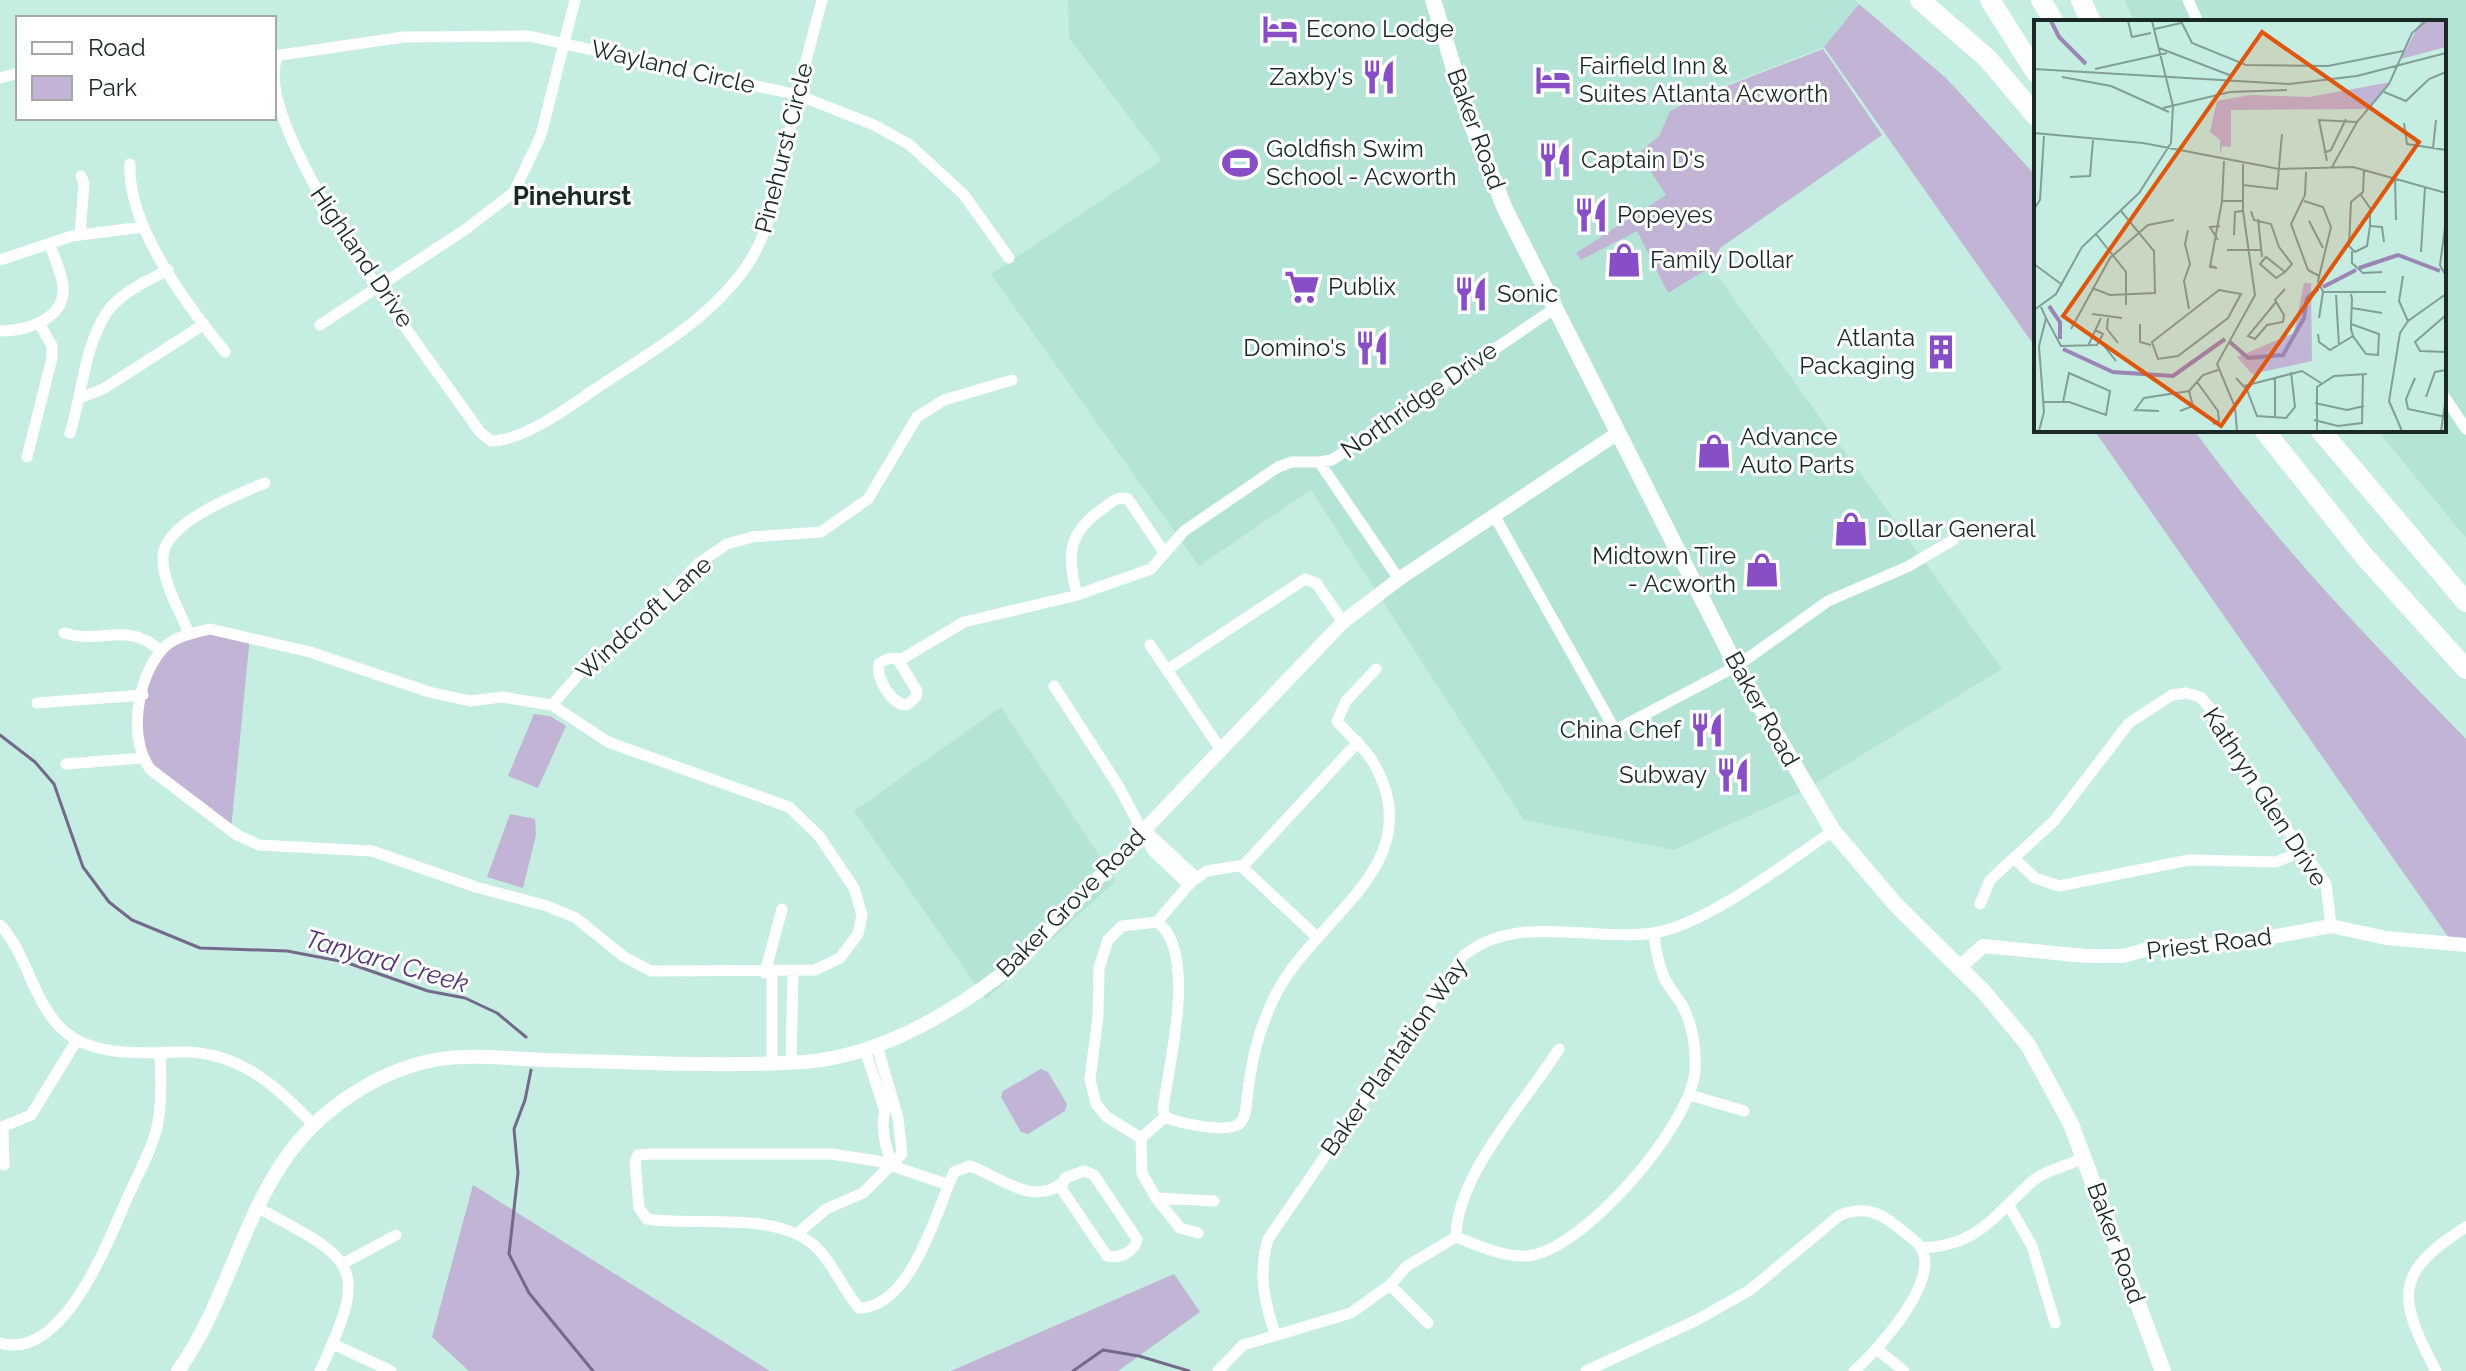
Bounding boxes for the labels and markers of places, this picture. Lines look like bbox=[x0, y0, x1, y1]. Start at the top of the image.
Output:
hotel icon: Econo Lodge bbox=[1261, 10, 1299, 48]
place label: Econo Lodge bbox=[1306, 14, 1454, 43]
place label: Fairfield Inn & Suites Atlanta Acworth bbox=[1579, 51, 1828, 108]
restaurant icon: Zaxby's bbox=[1360, 58, 1398, 96]
hotel icon: Fairfield Inn & Suites Atlanta Acworth bbox=[1534, 61, 1572, 99]
place label: Zaxby's bbox=[1269, 62, 1353, 91]
place label: Goldfish Swim School - Acworth bbox=[1266, 134, 1456, 191]
restaurant icon: Captain D's bbox=[1536, 141, 1574, 179]
sports icon: Goldfish Swim School - Acworth bbox=[1221, 144, 1259, 182]
place label: Captain D's bbox=[1581, 145, 1705, 174]
restaurant icon: Popeyes bbox=[1572, 196, 1610, 234]
place label: Popeyes bbox=[1617, 200, 1713, 229]
shop icon: Family Dollar bbox=[1605, 241, 1643, 279]
place label: Family Dollar bbox=[1650, 245, 1794, 274]
supermarket icon: Publix bbox=[1283, 268, 1321, 306]
place label: Publix bbox=[1328, 272, 1396, 301]
restaurant icon: Sonic bbox=[1452, 275, 1490, 313]
place label: Sonic bbox=[1497, 279, 1558, 308]
place label: Atlanta Packaging bbox=[1799, 323, 1915, 380]
restaurant icon: Domino's bbox=[1353, 329, 1391, 367]
place label: Domino's bbox=[1243, 333, 1346, 362]
building icon: Atlanta Packaging bbox=[1922, 333, 1960, 371]
place label: Advance Auto Parts bbox=[1740, 422, 1854, 479]
shop icon: Advance Auto Parts bbox=[1695, 432, 1733, 470]
shop icon: Dollar General bbox=[1832, 510, 1870, 548]
place label: Dollar General bbox=[1877, 514, 2036, 543]
place label: Midtown Tire - Acworth bbox=[1592, 541, 1736, 598]
shop icon: Midtown Tire - Acworth bbox=[1743, 551, 1781, 589]
restaurant icon: China Chef bbox=[1688, 711, 1726, 749]
place label: China Chef bbox=[1560, 715, 1682, 744]
restaurant icon: Subway bbox=[1714, 756, 1752, 794]
place label: Subway bbox=[1619, 760, 1707, 789]

